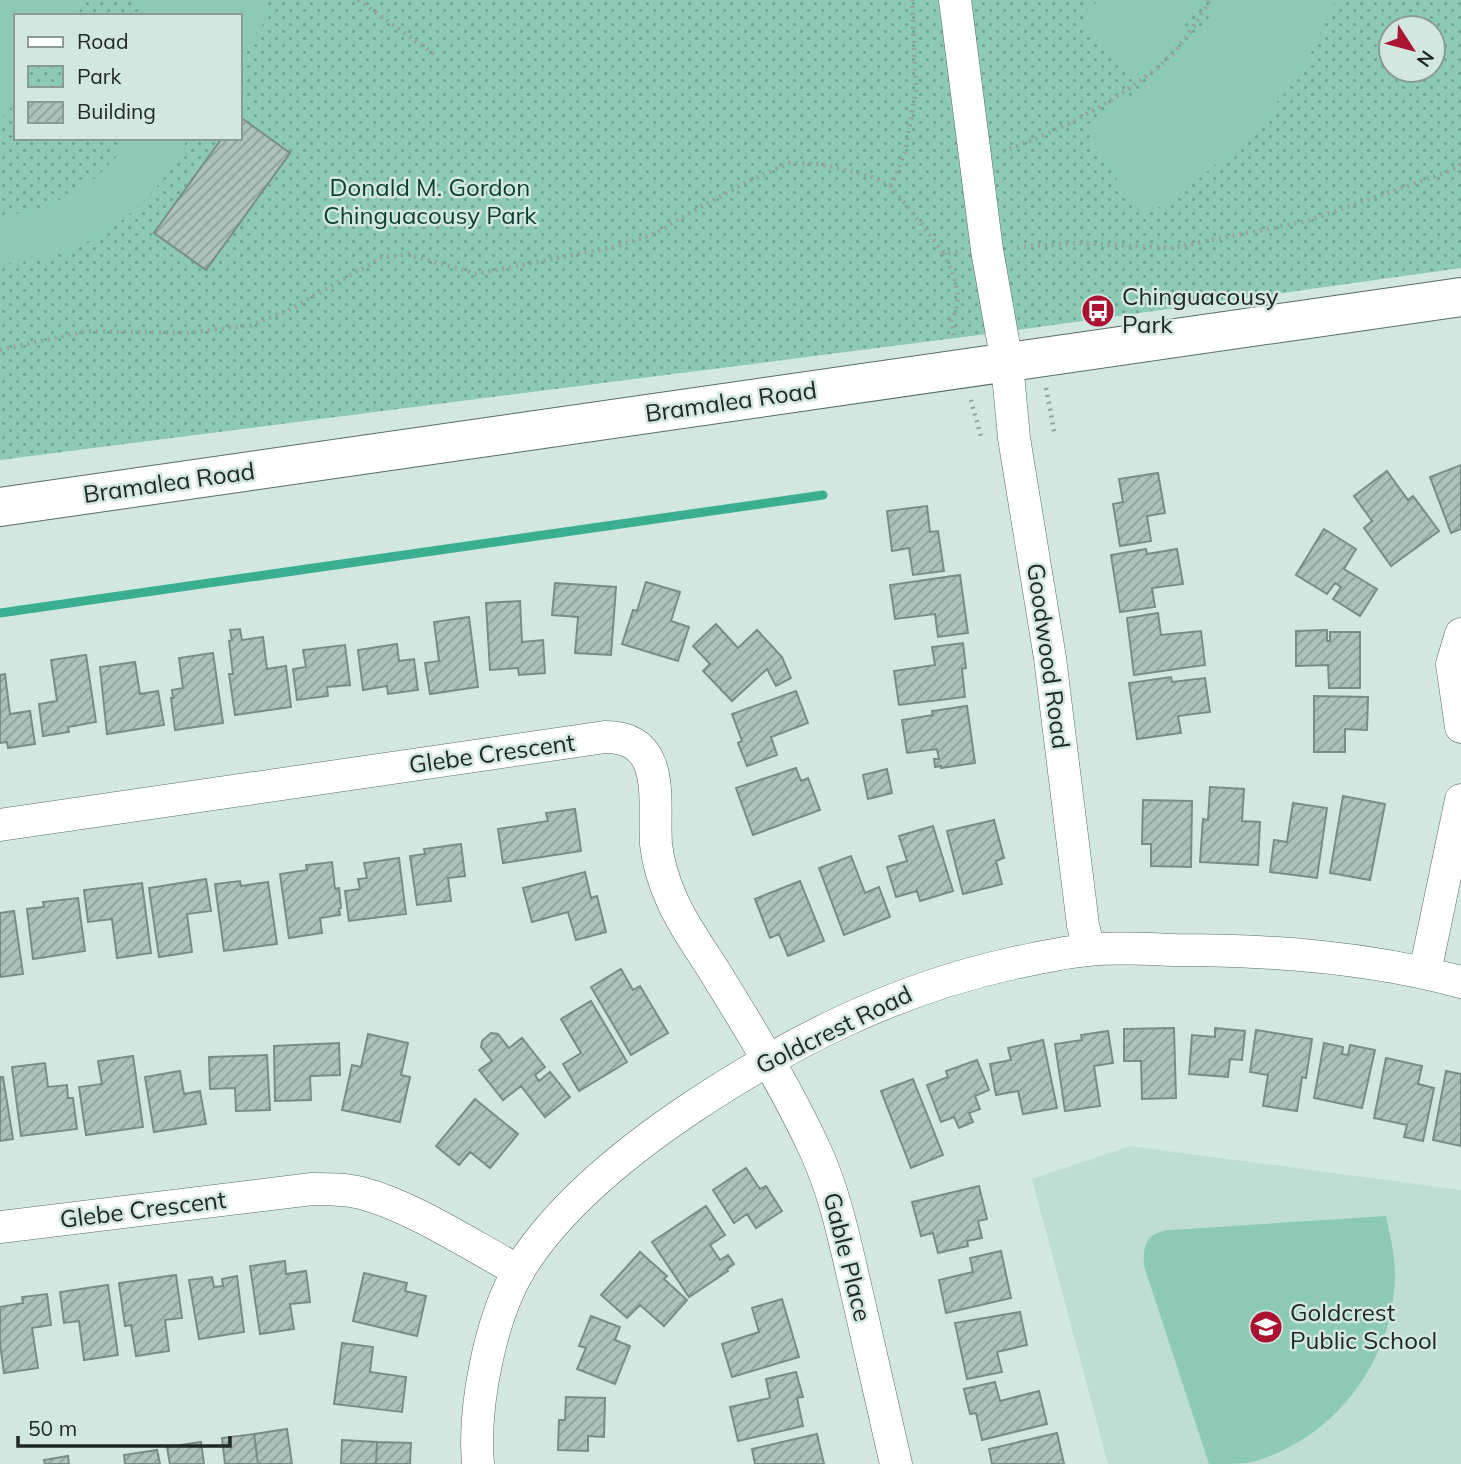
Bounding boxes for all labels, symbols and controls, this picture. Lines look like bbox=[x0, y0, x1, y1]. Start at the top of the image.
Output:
legend bbox=[14, 14, 242, 140]
north arrow bbox=[1377, 14, 1447, 84]
text: Road bbox=[77, 28, 128, 54]
text: N bbox=[1412, 46, 1440, 72]
text: Park bbox=[77, 63, 121, 89]
text: Building bbox=[77, 98, 156, 124]
park label: Donald M. Gordon Chinguacousy Park bbox=[323, 172, 537, 230]
place label: Chinguacousy Park bbox=[1122, 281, 1279, 339]
bus stop icon: Chinguacousy Park bbox=[1079, 292, 1117, 330]
street label: Bramalea Road bbox=[643, 374, 819, 428]
street label: Bramalea Road bbox=[81, 455, 257, 509]
street label: Goodwood Road bbox=[1021, 561, 1077, 751]
street label: Glebe Crescent bbox=[407, 727, 577, 779]
street label: Goldcrest Road bbox=[751, 978, 917, 1080]
street label: Glebe Crescent bbox=[58, 1184, 228, 1234]
street label: Gable Place bbox=[817, 1189, 878, 1324]
place label: Goldcrest Public School bbox=[1290, 1297, 1437, 1355]
school or university icon: Goldcrest Public School bbox=[1247, 1308, 1285, 1346]
scale bar bbox=[18, 1404, 229, 1448]
text: 50 m bbox=[28, 1415, 77, 1441]

